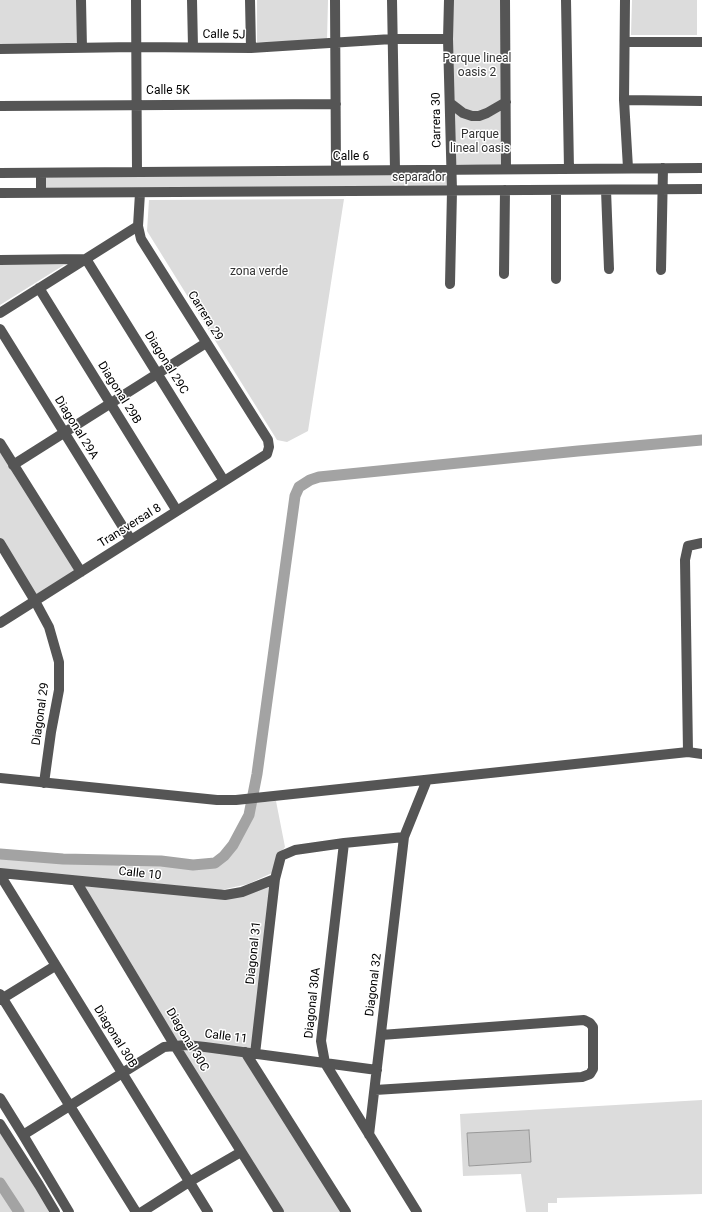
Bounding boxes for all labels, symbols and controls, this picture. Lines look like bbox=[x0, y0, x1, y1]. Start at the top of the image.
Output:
street label: Calle 5J bbox=[202, 27, 246, 43]
park label: Parque lineal oasis 2 bbox=[442, 52, 512, 80]
street label: Calle 5K bbox=[146, 84, 190, 98]
street label: Carrera 30 bbox=[429, 92, 445, 148]
park label: Parque lineal oasis bbox=[450, 128, 510, 156]
street label: Calle 6 bbox=[333, 150, 369, 164]
park label: separador bbox=[392, 171, 446, 185]
park label: zona verde bbox=[230, 265, 288, 279]
street label: Carrera 29 bbox=[184, 289, 226, 343]
street label: Diagonal 29C bbox=[141, 329, 191, 397]
street label: Diagonal 29B bbox=[94, 359, 144, 427]
street label: Diagonal 29A bbox=[51, 394, 101, 462]
street label: Transversal 8 bbox=[96, 501, 164, 551]
street label: Diagonal 29 bbox=[29, 682, 53, 746]
street label: Calle 10 bbox=[118, 865, 162, 883]
street label: Diagonal 31 bbox=[244, 921, 264, 985]
street label: Diagonal 32 bbox=[363, 953, 385, 1017]
street label: Diagonal 30A bbox=[302, 967, 324, 1039]
street label: Diagonal 30B bbox=[90, 1003, 140, 1071]
street label: Diagonal 30C bbox=[162, 1006, 212, 1074]
street label: Calle 11 bbox=[204, 1027, 248, 1047]

